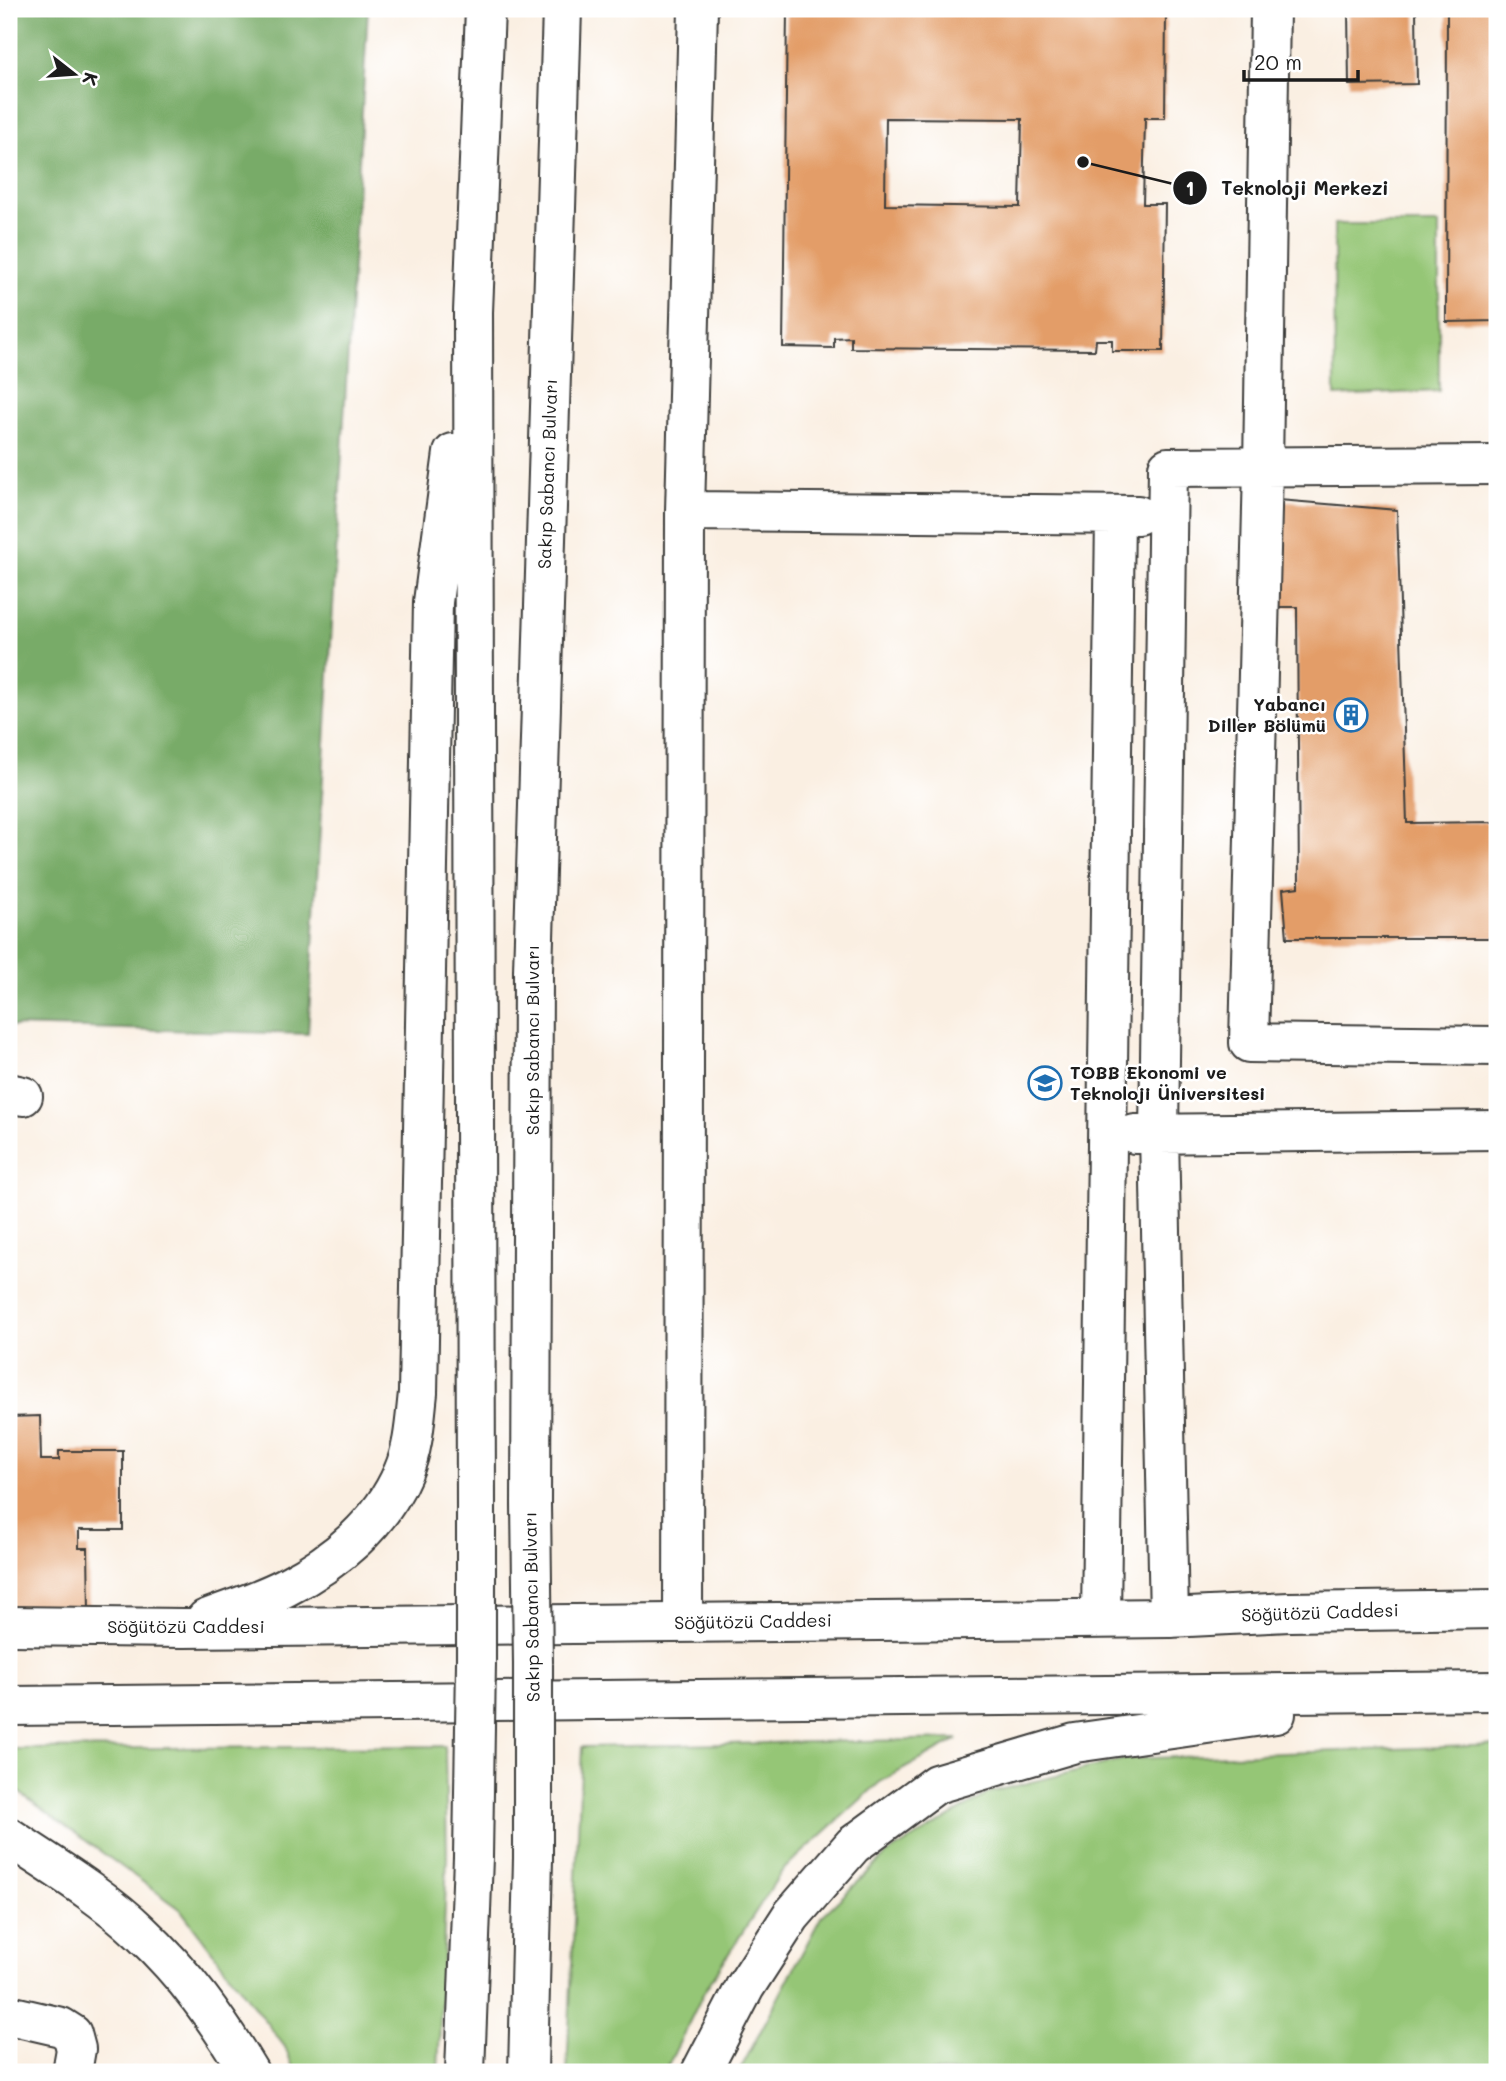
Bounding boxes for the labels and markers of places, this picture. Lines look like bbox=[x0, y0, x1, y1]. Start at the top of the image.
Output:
callout: Teknoloji Merkezi bbox=[1172, 168, 1403, 208]
place label: Yabancı Diller Bölümü bbox=[1208, 692, 1326, 737]
building icon: Yabancı Diller Bölümü bbox=[1332, 696, 1370, 734]
place label: TOBB Ekonomi ve Teknoloji Üniversitesi bbox=[1070, 1060, 1265, 1105]
school or university icon: TOBB Ekonomi ve Teknoloji Üniversitesi bbox=[1026, 1064, 1064, 1102]

